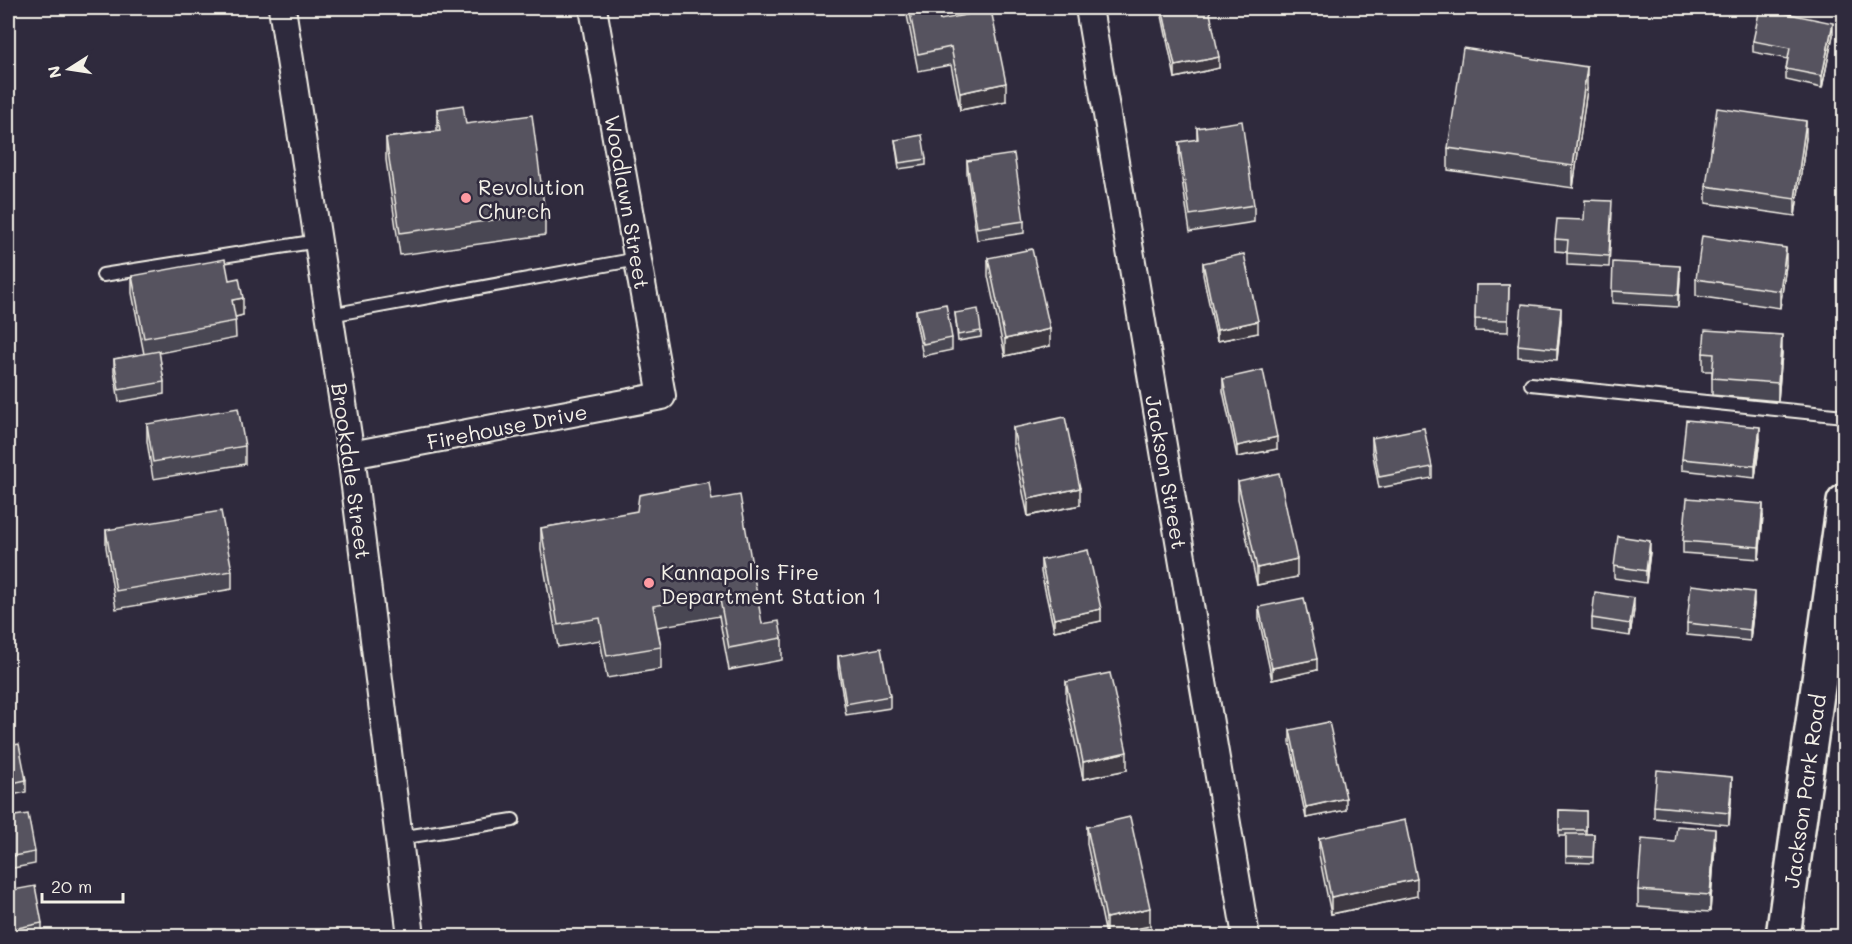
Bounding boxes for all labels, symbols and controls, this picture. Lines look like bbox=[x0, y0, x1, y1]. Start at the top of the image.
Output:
north arrow bbox=[39, 39, 99, 99]
text: N bbox=[42, 64, 65, 80]
street label: Woodlawn Street bbox=[599, 113, 657, 291]
place label: Revolution Church bbox=[478, 173, 585, 224]
marker: Revolution Church bbox=[459, 191, 473, 205]
street label: Brookdale Street bbox=[326, 381, 378, 561]
street label: Jackson Street bbox=[1140, 393, 1194, 551]
street label: Firehouse Drive bbox=[424, 397, 590, 455]
place label: Kannapolis Fire Department Station 1 bbox=[661, 558, 882, 609]
marker: Kannapolis Fire Department Station 1 bbox=[642, 576, 656, 590]
street label: Jackson Park Road bbox=[1777, 692, 1831, 890]
scale bar bbox=[42, 866, 123, 904]
text: 20 m bbox=[51, 874, 92, 898]

